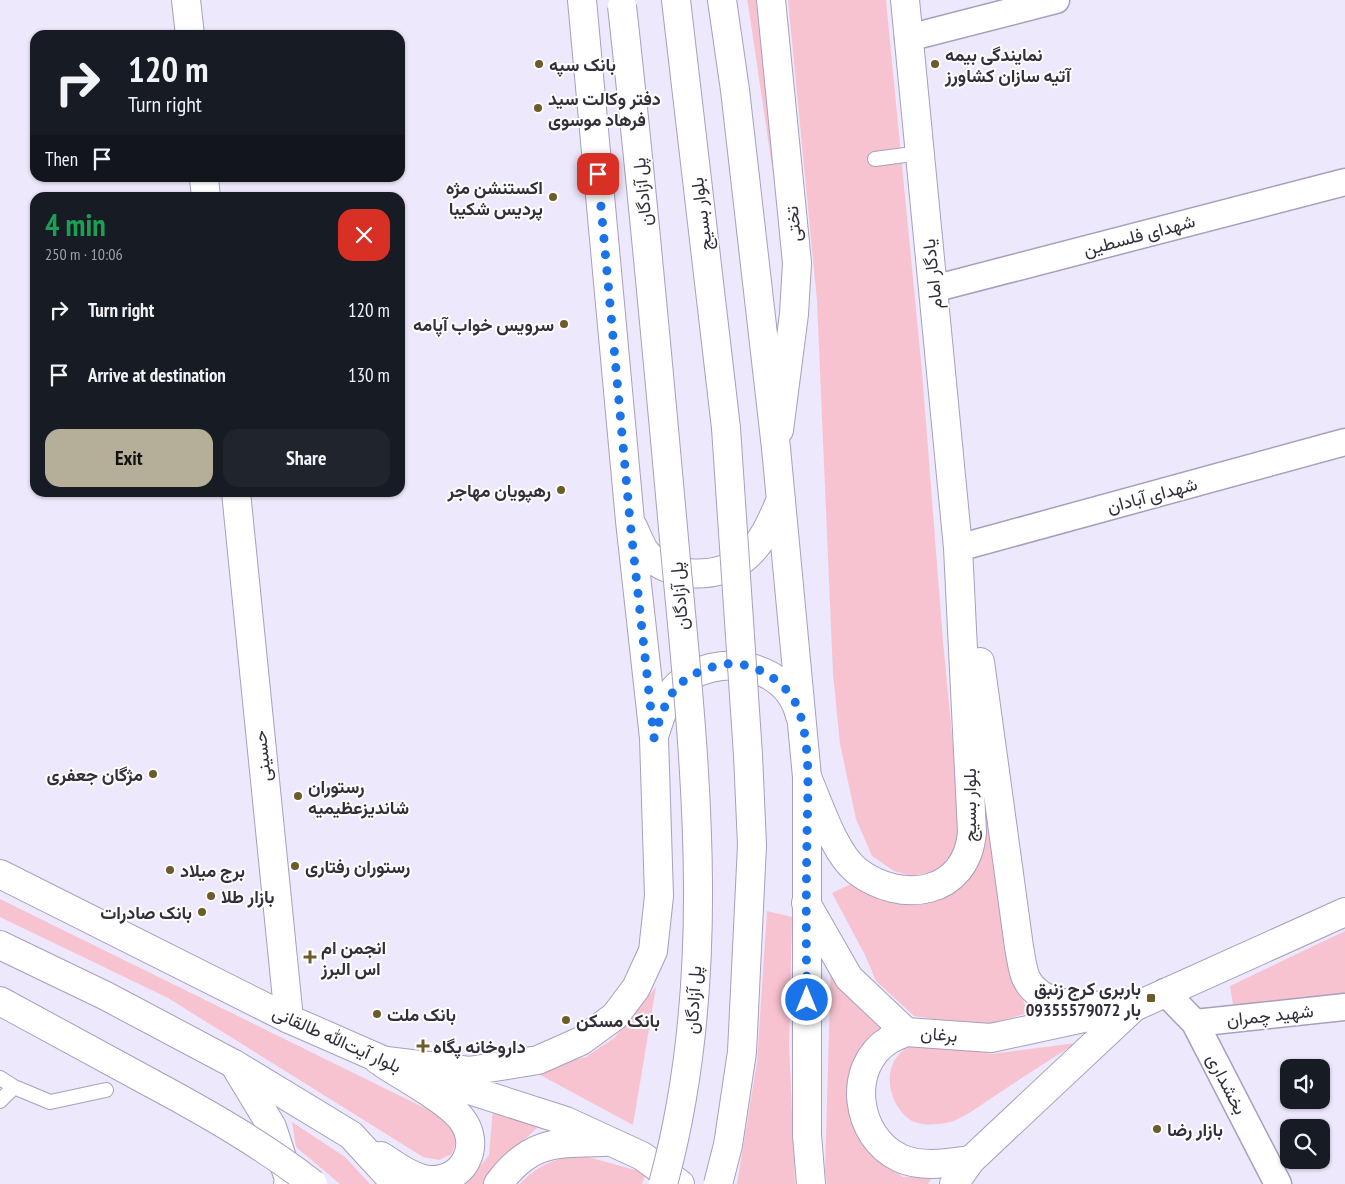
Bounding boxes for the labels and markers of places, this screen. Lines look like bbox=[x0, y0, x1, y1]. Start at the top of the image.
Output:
place label: نمایندگی بیمه آتیه سازان کشاورز bbox=[944, 43, 1072, 87]
place label: بانک سپه bbox=[549, 53, 616, 77]
marker: بانک سپه bbox=[533, 58, 545, 70]
marker: نمایندگی بیمه آتیه سازان کشاورز bbox=[929, 58, 941, 70]
place label: دفتر وکالت سید فرهاد موسوی bbox=[548, 87, 661, 131]
marker: دفتر وکالت سید فرهاد موسوی bbox=[532, 102, 544, 114]
pin bbox=[577, 153, 619, 195]
place label: اکستنشن مژه پردیس شکیبا bbox=[446, 176, 543, 221]
marker: اکستنشن مژه پردیس شکیبا bbox=[547, 191, 559, 203]
place label: سرویس خواب آپامه bbox=[413, 313, 554, 337]
marker: سرویس خواب آپامه bbox=[558, 318, 570, 330]
place label: رهپویان مهاجر bbox=[447, 479, 551, 503]
marker: رهپویان مهاجر bbox=[555, 484, 567, 496]
place label: مژگان جعفری bbox=[46, 763, 143, 786]
marker: مژگان جعفری bbox=[147, 768, 159, 780]
place label: رستوران شاندیزعظیمیه bbox=[308, 775, 409, 819]
marker: رستوران شاندیزعظیمیه bbox=[292, 790, 304, 802]
place label: رستوران رفتاری bbox=[305, 855, 410, 878]
place label: برج میلاد bbox=[180, 859, 245, 883]
marker: رستوران رفتاری bbox=[289, 860, 301, 872]
marker: برج میلاد bbox=[164, 864, 176, 876]
place label: بازار طلا bbox=[221, 885, 275, 908]
marker: بازار طلا bbox=[205, 890, 217, 902]
place label: بانک صادرات bbox=[100, 901, 192, 924]
marker: بانک صادرات bbox=[196, 906, 208, 918]
place label: انجمن ام اس البرز bbox=[320, 936, 386, 980]
marker: انجمن ام اس البرز bbox=[303, 950, 317, 964]
place label: باربری کرج زنبق بار 09355579072 bbox=[1026, 977, 1141, 1021]
marker: باربری کرج زنبق بار 09355579072 bbox=[1145, 992, 1157, 1004]
place label: بانک ملت bbox=[387, 1003, 456, 1026]
marker: بانک ملت bbox=[371, 1008, 383, 1020]
place label: بانک مسکن bbox=[576, 1009, 660, 1032]
marker: بانک مسکن bbox=[560, 1014, 572, 1026]
place label: داروخانه پگاه bbox=[433, 1035, 526, 1059]
marker: داروخانه پگاه bbox=[417, 1040, 429, 1052]
place label: بازار رضا bbox=[1167, 1118, 1223, 1141]
marker: بازار رضا bbox=[1151, 1123, 1163, 1135]

